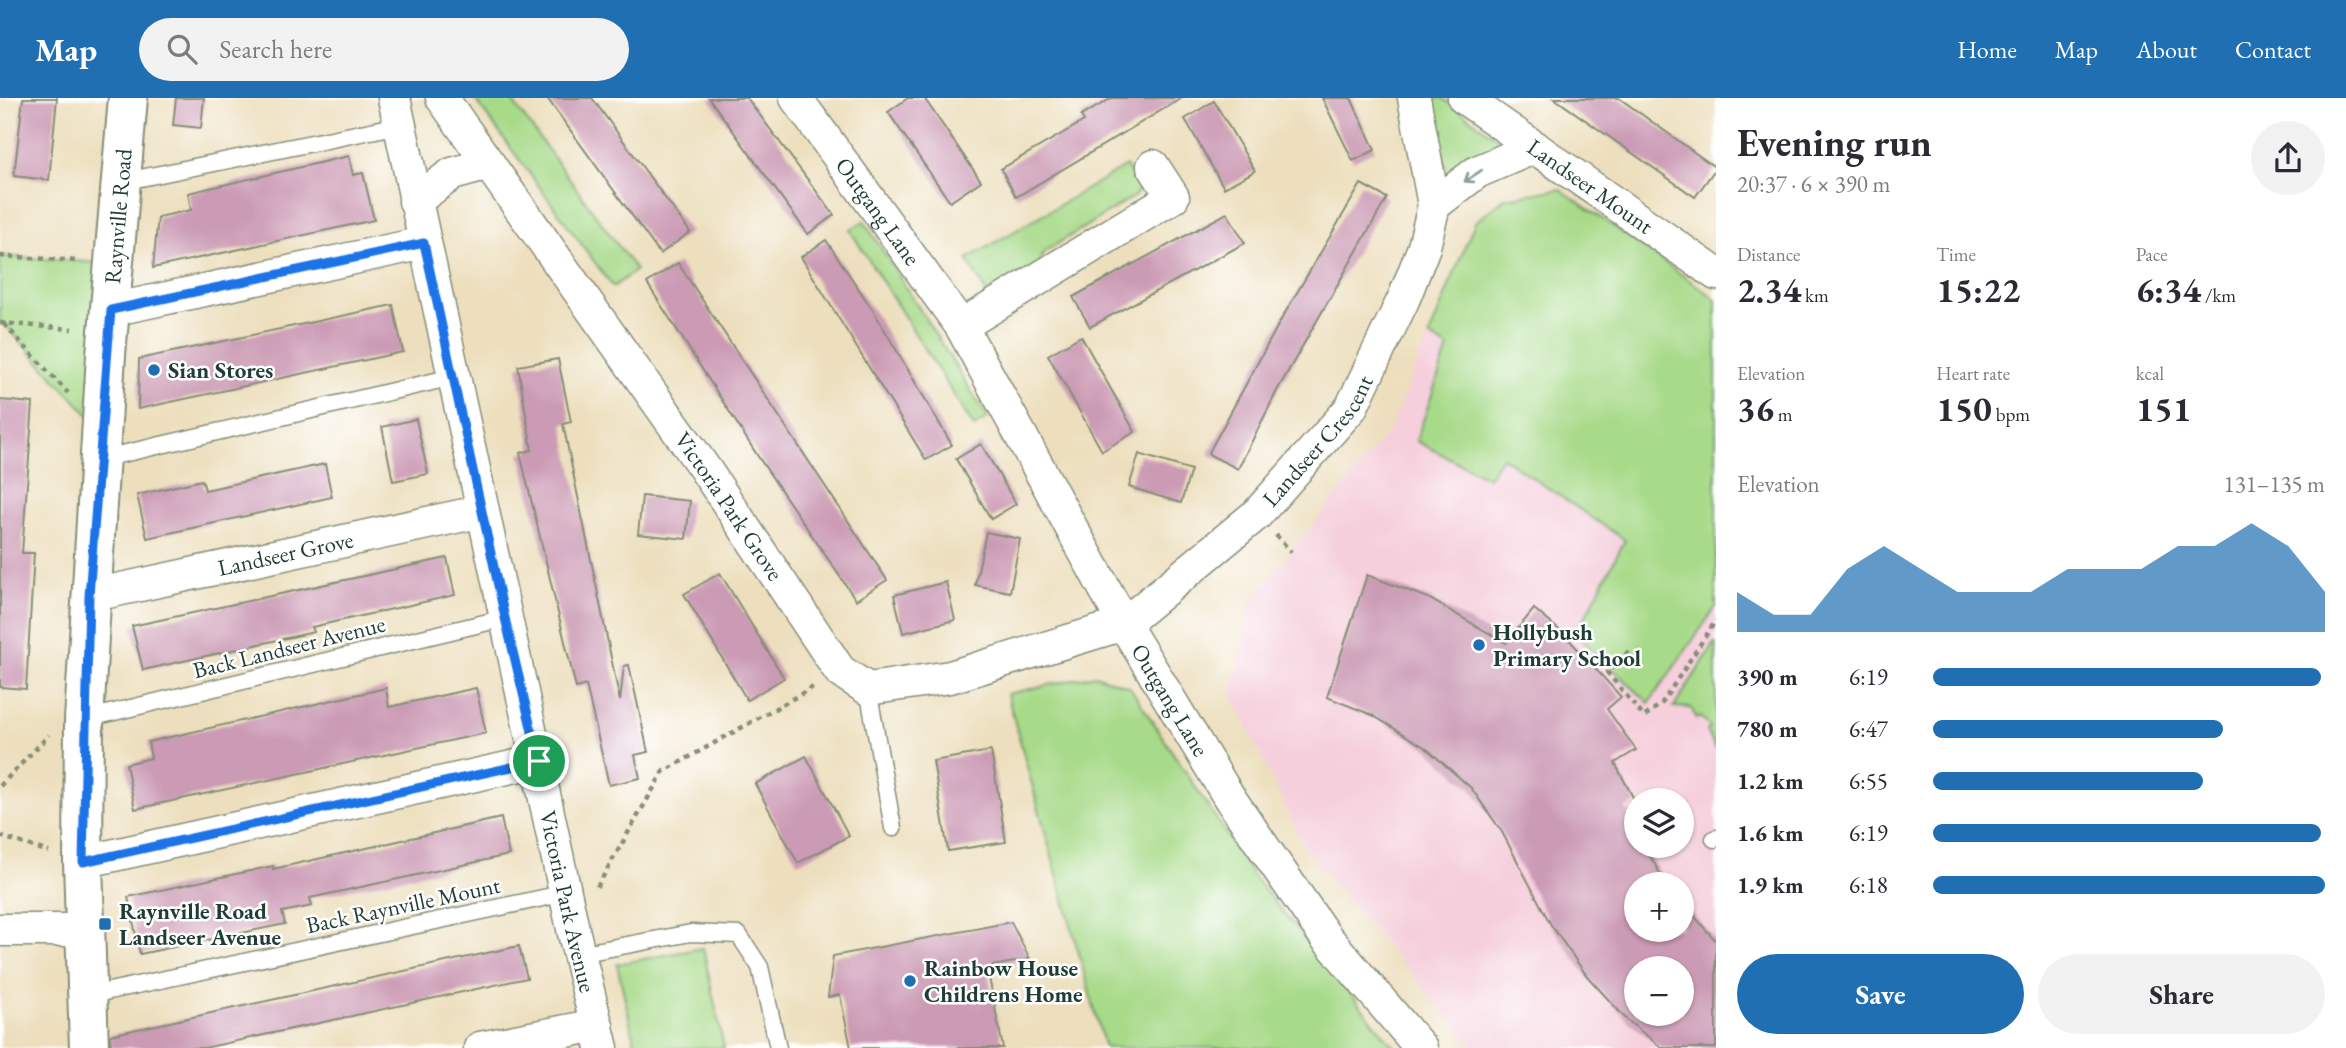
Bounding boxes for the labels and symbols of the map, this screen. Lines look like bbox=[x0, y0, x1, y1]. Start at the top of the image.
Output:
street label: Landseer Mount bbox=[1521, 132, 1660, 241]
street label: Raynville Road bbox=[97, 147, 139, 285]
street label: Outgang Lane bbox=[829, 151, 927, 272]
one-way arrow bbox=[1464, 169, 1483, 183]
place label: Sian Stores bbox=[168, 355, 273, 385]
marker: Sian Stores bbox=[146, 362, 162, 378]
street label: Landseer Crescent bbox=[1256, 369, 1380, 513]
street label: Victoria Park Grove bbox=[668, 426, 790, 586]
street label: Landseer Grove bbox=[215, 524, 356, 583]
street label: Back Landseer Avenue bbox=[190, 609, 388, 685]
place label: Hollybush Primary School bbox=[1493, 617, 1641, 673]
marker: Hollybush Primary School bbox=[1471, 637, 1487, 653]
street label: Outgang Lane bbox=[1124, 638, 1216, 762]
pin bbox=[509, 731, 569, 791]
street label: Victoria Park Avenue bbox=[533, 808, 603, 995]
street label: Back Raynville Mount bbox=[303, 870, 504, 940]
place label: Raynville Road Landseer Avenue bbox=[119, 896, 281, 952]
marker: Raynville Road Landseer Avenue bbox=[97, 916, 113, 932]
place label: Rainbow House Childrens Home bbox=[924, 953, 1083, 1009]
marker: Rainbow House Childrens Home bbox=[902, 973, 918, 989]

